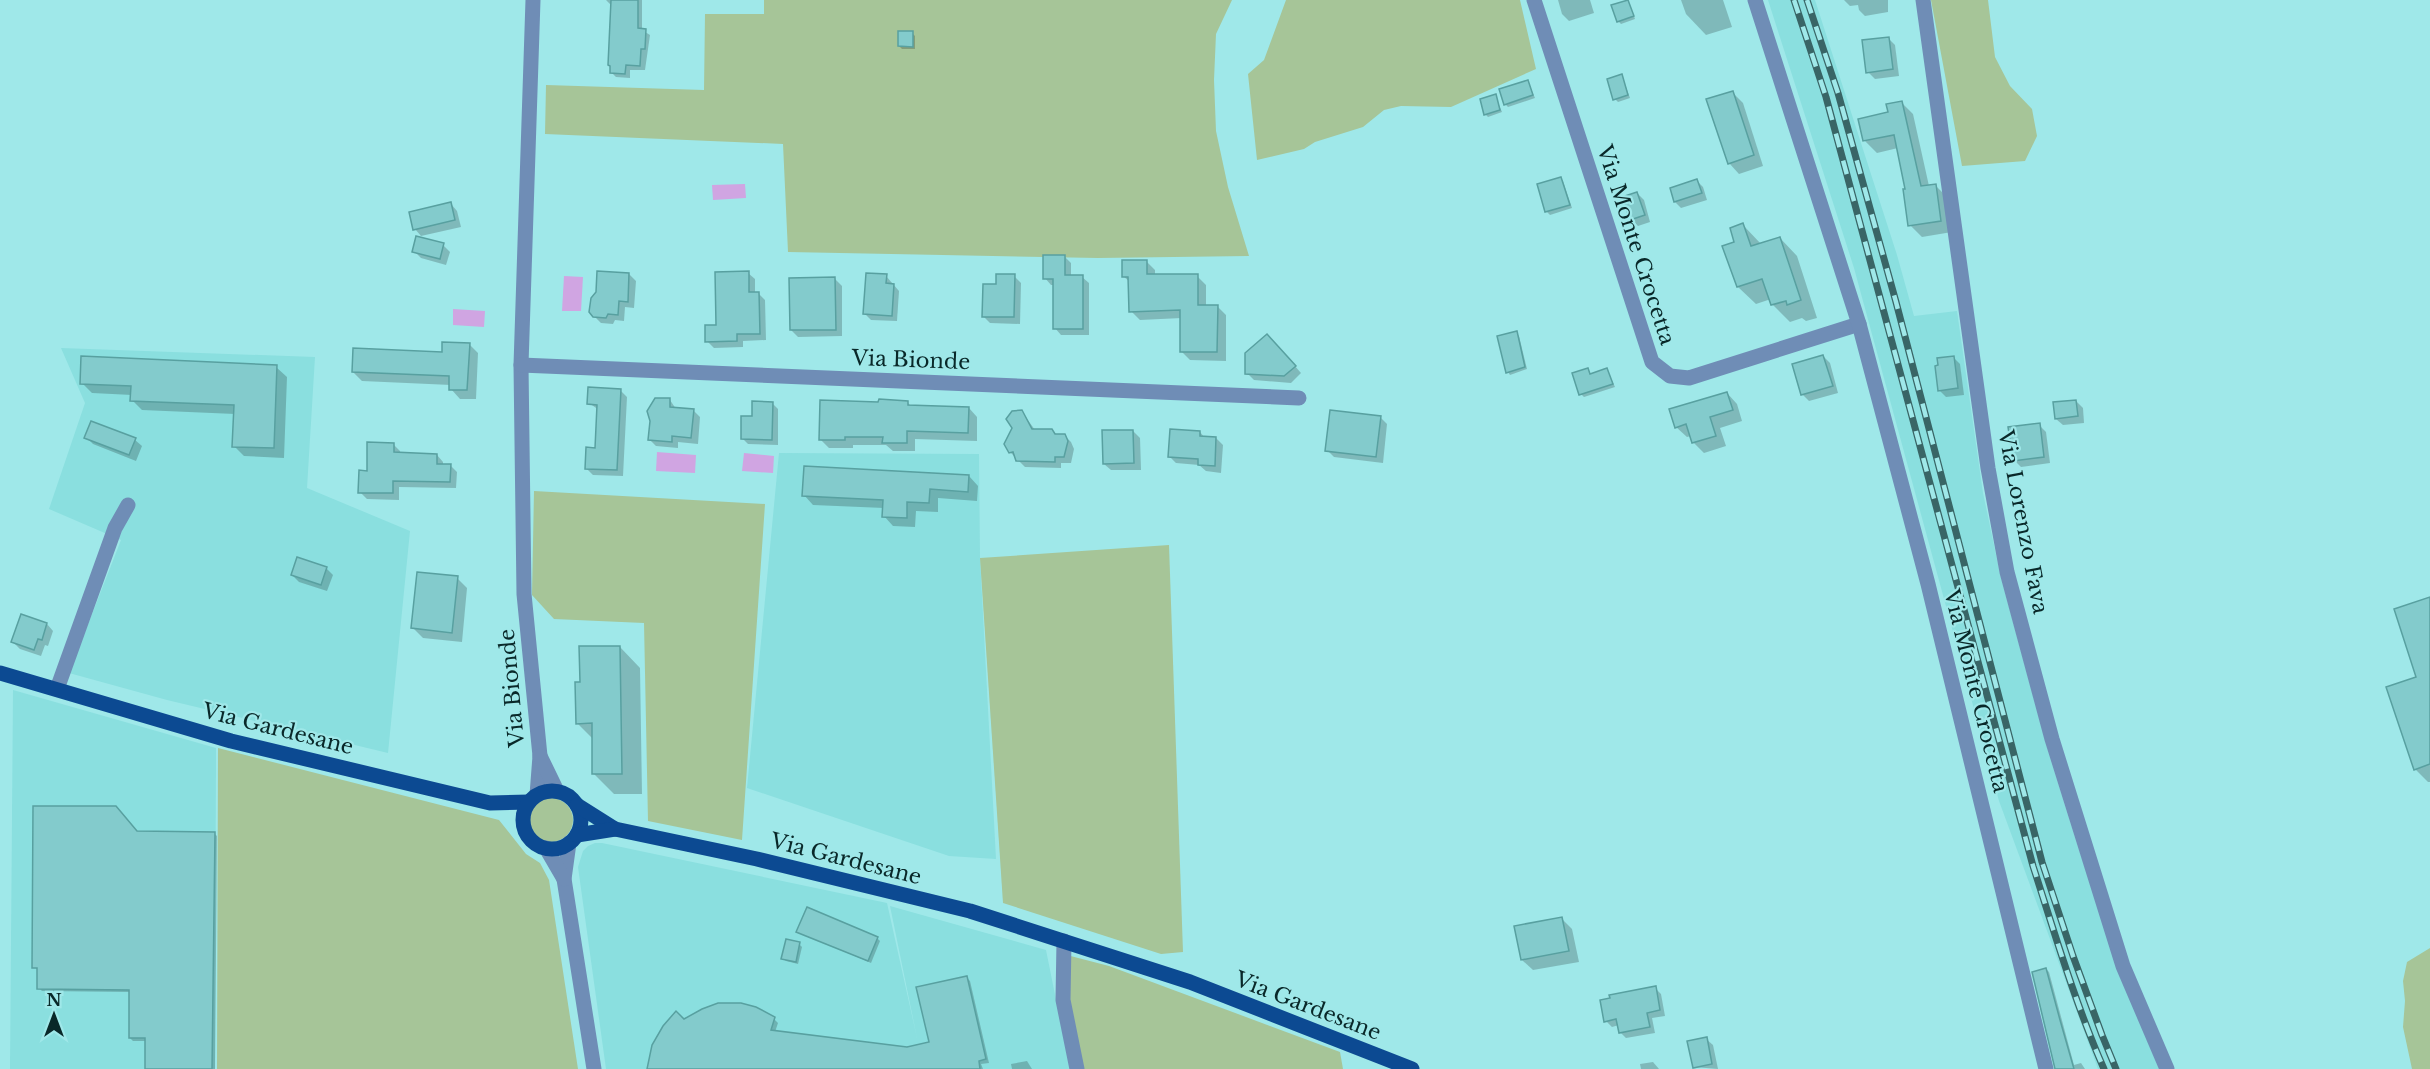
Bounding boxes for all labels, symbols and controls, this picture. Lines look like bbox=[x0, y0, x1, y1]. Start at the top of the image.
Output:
street label: Via Monte Crocetta bbox=[1591, 141, 1681, 349]
street label: Via Bionde bbox=[850, 345, 971, 375]
street label: Via Lorenzo Fava bbox=[1992, 427, 2054, 616]
street label: Via Monte Crocetta bbox=[1938, 586, 2014, 796]
street label: Via Bionde bbox=[494, 628, 530, 749]
street label: Via Gardesane bbox=[199, 697, 356, 760]
street label: Via Gardesane bbox=[767, 827, 924, 890]
street label: Via Gardesane bbox=[1230, 966, 1385, 1046]
north arrow bbox=[24, 985, 84, 1045]
text: N bbox=[46, 990, 62, 1010]

